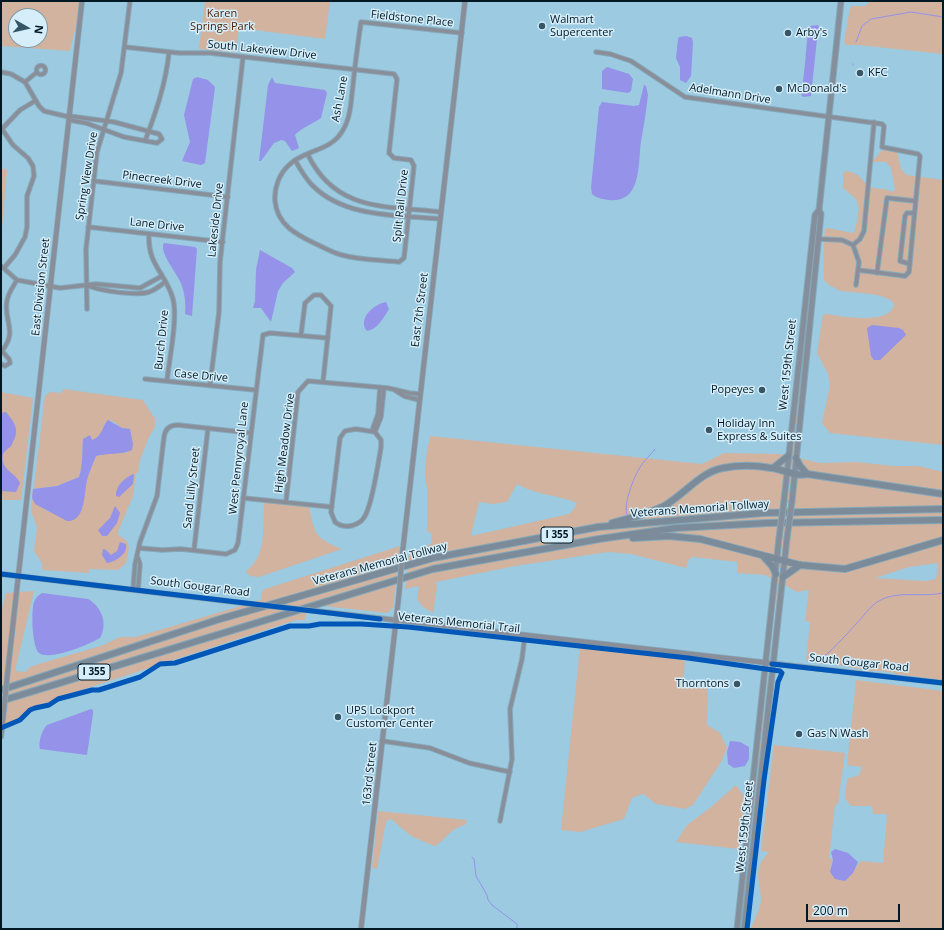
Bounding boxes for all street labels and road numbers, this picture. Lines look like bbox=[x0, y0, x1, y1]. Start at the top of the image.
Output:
street label: Fieldstone Place bbox=[370, 8, 454, 30]
street label: South Lakeview Drive bbox=[207, 38, 317, 62]
street label: Ash Lane bbox=[329, 75, 351, 123]
street label: Adelmann Drive bbox=[688, 81, 772, 107]
street label: Spring View Drive bbox=[73, 131, 101, 221]
street label: Pinecreek Drive bbox=[121, 169, 203, 191]
street label: Split Rail Drive bbox=[391, 169, 411, 243]
street label: Lakeside Drive bbox=[206, 182, 226, 258]
street label: Lane Drive bbox=[129, 216, 185, 234]
street label: East Division Street bbox=[29, 237, 53, 337]
street label: East 7th Street bbox=[409, 272, 431, 348]
street label: Burch Drive bbox=[152, 309, 172, 371]
street label: West 159th Street bbox=[777, 319, 799, 411]
street label: Case Drive bbox=[173, 367, 229, 385]
street label: High Meadow Drive bbox=[272, 392, 298, 494]
street label: West Pennyroyal Lane bbox=[227, 401, 251, 515]
street label: Sand Lilly Street bbox=[181, 447, 203, 529]
street label: Veterans Memorial Tollway bbox=[630, 498, 770, 520]
road number: I 355 bbox=[541, 527, 573, 543]
street label: Veterans Memorial Tollway bbox=[311, 540, 449, 588]
street label: South Gougar Road bbox=[150, 574, 250, 600]
street label: Veterans Memorial Trail bbox=[397, 610, 521, 636]
street label: South Gougar Road bbox=[809, 651, 909, 675]
road number: I 355 bbox=[78, 664, 110, 680]
street label: 163rd Street bbox=[360, 742, 380, 806]
street label: West 159th Street bbox=[734, 781, 756, 873]

